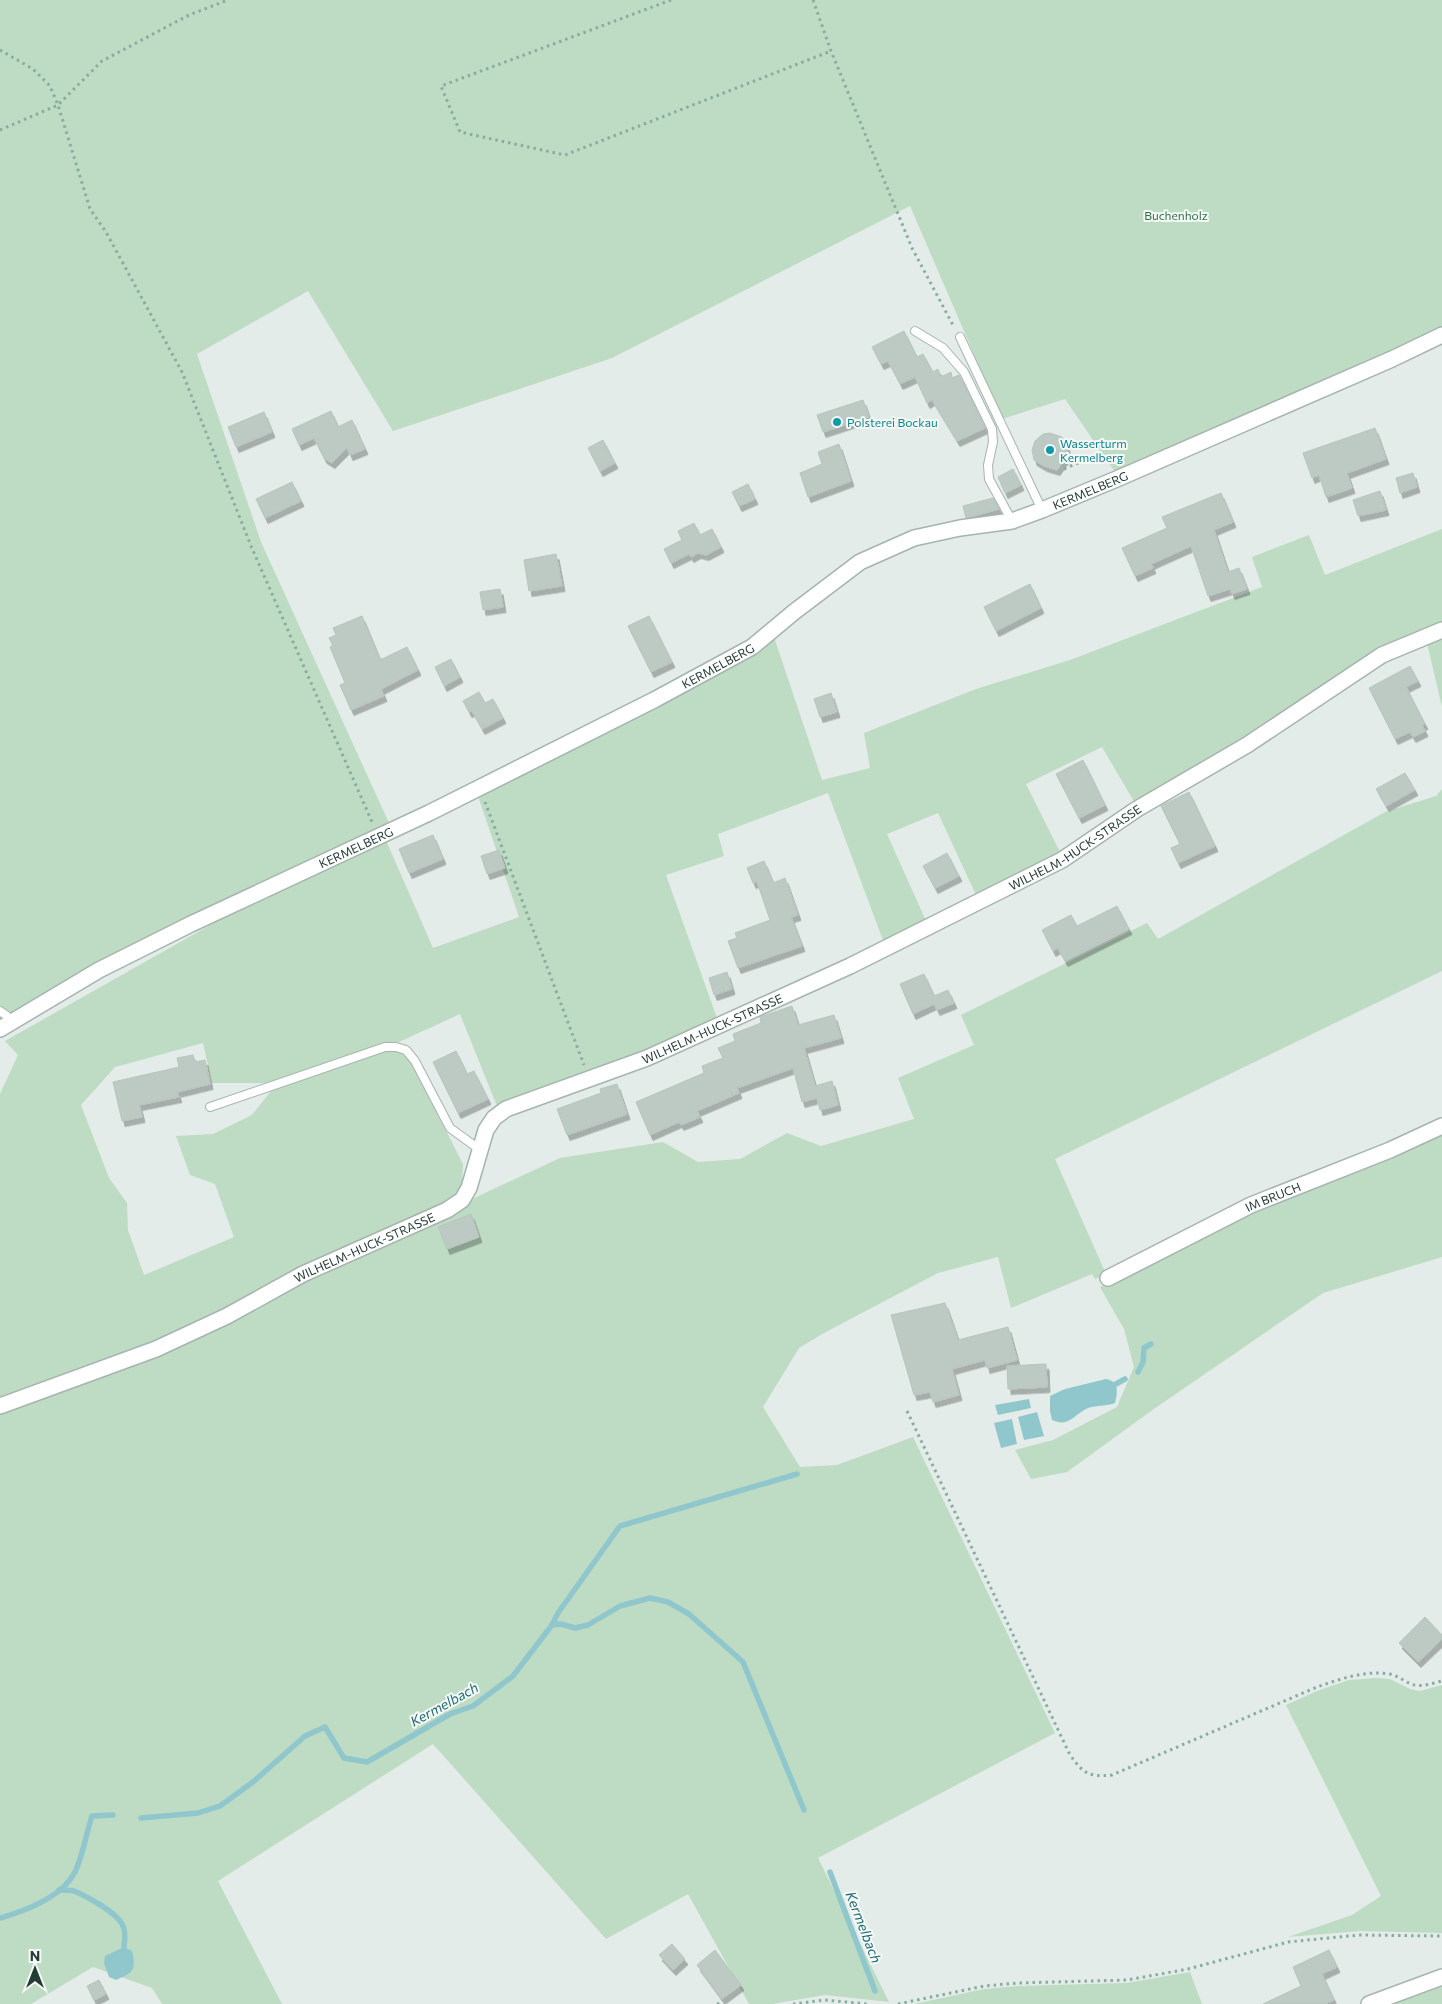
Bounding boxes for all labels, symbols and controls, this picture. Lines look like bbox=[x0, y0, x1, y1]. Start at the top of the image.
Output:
park label: Buchenholz bbox=[1144, 208, 1208, 222]
place label: Polsterei Bockau bbox=[847, 415, 938, 429]
marker: Polsterei Bockau bbox=[831, 416, 843, 428]
place label: Wasserturm Kermelberg bbox=[1060, 436, 1127, 464]
marker: Wasserturm Kermelberg bbox=[1044, 444, 1056, 456]
street label: KERMELBERG bbox=[1050, 468, 1130, 512]
street label: KERMELBERG bbox=[679, 640, 756, 691]
street label: WILHELM-HUCK-STRASSE bbox=[1006, 801, 1144, 893]
street label: KERMELBERG bbox=[317, 824, 395, 870]
street label: WILHELM-HUCK-STRASSE bbox=[640, 991, 785, 1066]
street label: IM BRUCH bbox=[1243, 1179, 1303, 1214]
street label: WILHELM-HUCK-STRASSE bbox=[291, 1209, 437, 1285]
water label: Kermelbach bbox=[407, 1678, 481, 1730]
water label: Kermelbach bbox=[843, 1889, 885, 1965]
north arrow bbox=[10, 1944, 60, 1994]
text: N bbox=[30, 1947, 40, 1964]

